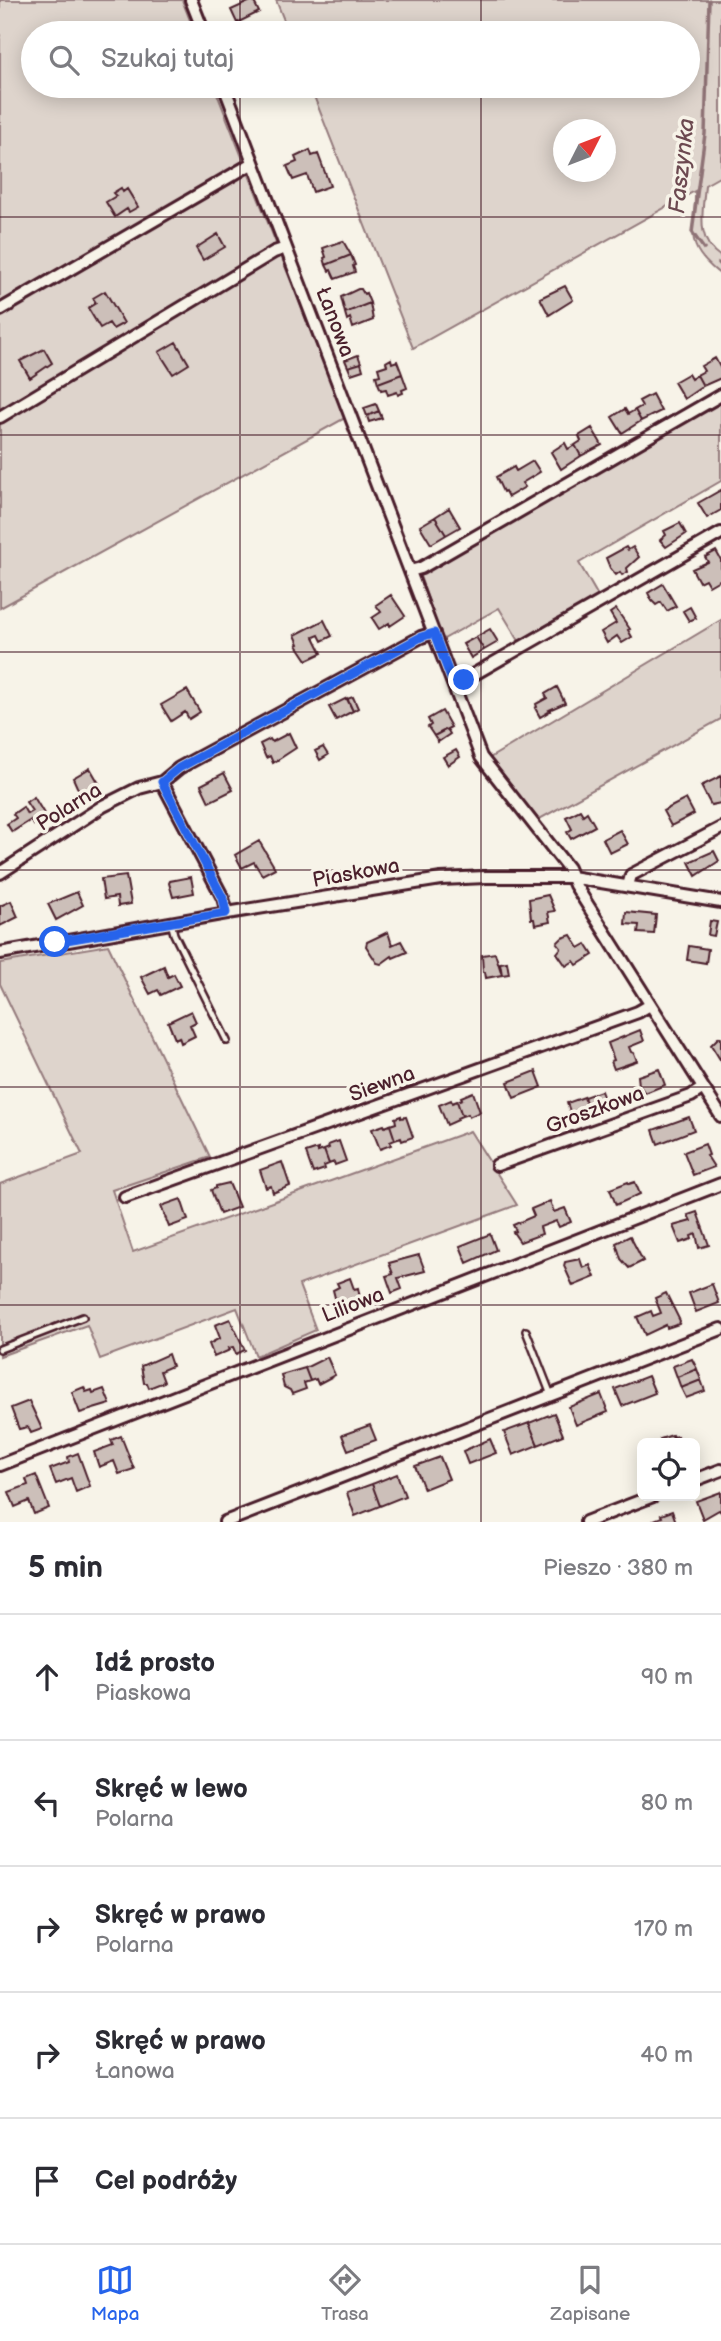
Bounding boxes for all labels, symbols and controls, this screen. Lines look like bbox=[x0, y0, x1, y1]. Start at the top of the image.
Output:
search box bbox=[21, 21, 700, 98]
icon: search bbox=[45, 41, 83, 79]
text: Szukaj tutaj bbox=[101, 44, 234, 75]
water label: Faszynka bbox=[663, 117, 701, 215]
north arrow bbox=[553, 119, 616, 182]
street label: Łanowa bbox=[310, 283, 360, 361]
route end bbox=[448, 664, 479, 695]
street label: Polarna bbox=[32, 777, 106, 837]
street label: Piaskowa bbox=[311, 853, 401, 893]
route start bbox=[39, 926, 70, 957]
street label: Siewna bbox=[346, 1061, 418, 1107]
street label: Groszkowa bbox=[542, 1081, 648, 1139]
street label: Liliowa bbox=[319, 1282, 387, 1328]
map controls bbox=[637, 1438, 700, 1501]
button: locate bbox=[637, 1438, 700, 1501]
text: 5 min bbox=[28, 1550, 103, 1586]
text: Pieszo · 380 m bbox=[543, 1554, 693, 1582]
text: Idź prosto bbox=[95, 1648, 215, 1679]
icon: ahead bbox=[28, 1658, 66, 1696]
text: 90 m bbox=[641, 1663, 693, 1691]
text: Piaskowa bbox=[95, 1679, 191, 1707]
text: Skręć w lewo bbox=[95, 1774, 248, 1805]
icon: left bbox=[28, 1784, 66, 1822]
text: 80 m bbox=[641, 1789, 693, 1817]
text: Polarna bbox=[95, 1805, 174, 1833]
text: Skręć w prawo bbox=[95, 1900, 266, 1931]
icon: right bbox=[28, 1910, 66, 1948]
text: 170 m bbox=[634, 1915, 693, 1943]
text: Polarna bbox=[95, 1931, 174, 1959]
text: Skręć w prawo bbox=[95, 2026, 266, 2057]
icon: right bbox=[28, 2036, 66, 2074]
text: 40 m bbox=[640, 2041, 693, 2069]
text: Łanowa bbox=[95, 2057, 175, 2085]
icon: arrive bbox=[28, 2162, 66, 2200]
text: Cel podróży bbox=[95, 2166, 237, 2197]
tab: Mapa bbox=[91, 2261, 140, 2326]
tab: Trasa bbox=[321, 2261, 369, 2326]
tab: Zapisane bbox=[550, 2261, 630, 2326]

